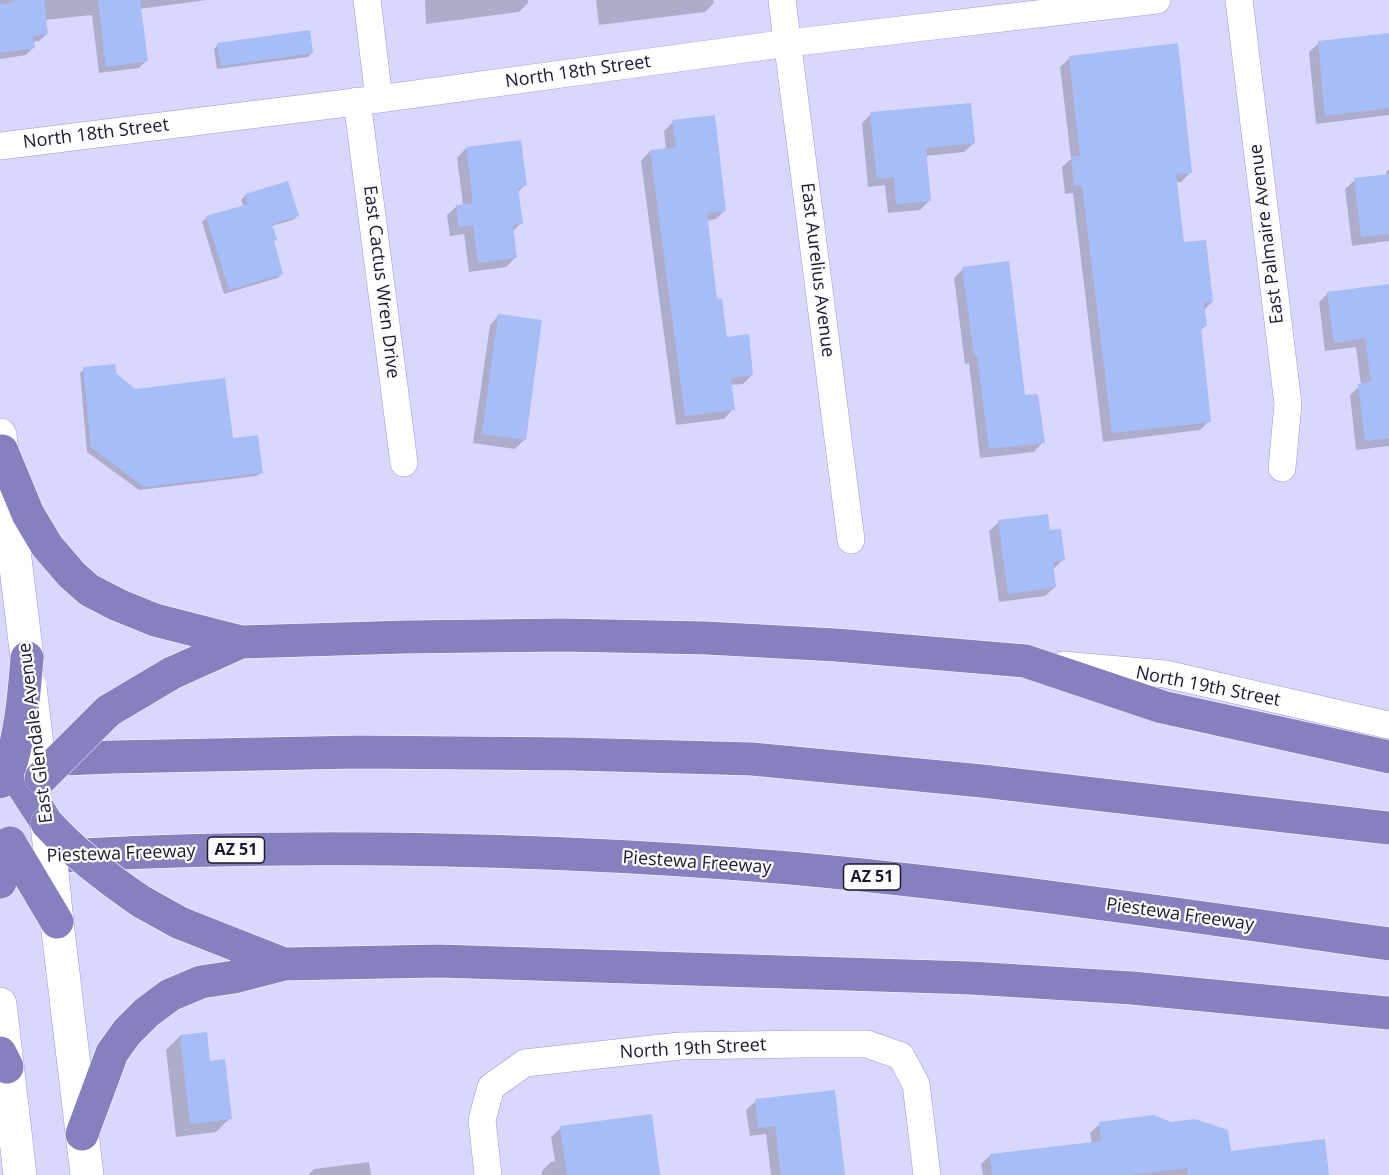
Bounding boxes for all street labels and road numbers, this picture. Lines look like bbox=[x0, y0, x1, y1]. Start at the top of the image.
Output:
street label: North 18th Street bbox=[504, 51, 652, 93]
street label: North 18th Street bbox=[22, 114, 170, 154]
street label: East Palmaire Avenue bbox=[1245, 143, 1289, 325]
street label: East Aurelius Avenue bbox=[796, 182, 838, 358]
street label: East Cactus Wren Drive bbox=[358, 184, 404, 380]
street label: East Glendale Avenue bbox=[14, 642, 58, 824]
street label: North 19th Street bbox=[1134, 662, 1282, 712]
road number: AZ 51 bbox=[208, 837, 264, 863]
street label: Piestewa Freeway bbox=[46, 841, 196, 867]
street label: Piestewa Freeway bbox=[622, 847, 772, 879]
road number: AZ 51 bbox=[844, 864, 900, 890]
street label: Piestewa Freeway bbox=[1105, 894, 1255, 936]
street label: North 19th Street bbox=[619, 1034, 767, 1064]

